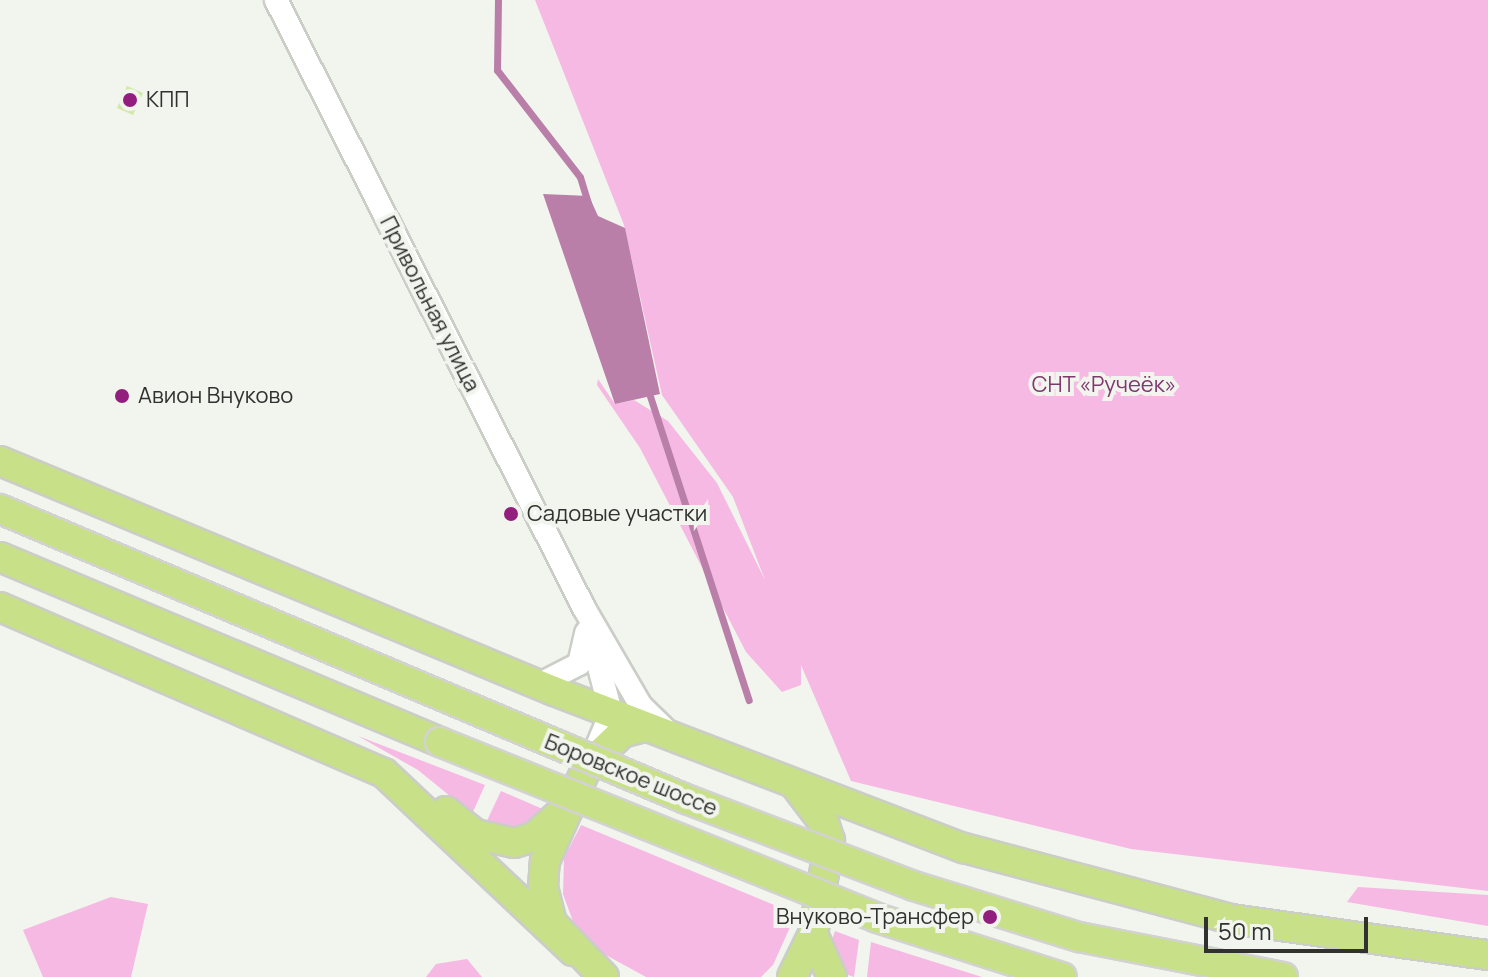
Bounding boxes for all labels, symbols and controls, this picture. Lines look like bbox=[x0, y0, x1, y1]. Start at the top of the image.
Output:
place label: КПП bbox=[146, 87, 189, 113]
marker: КПП bbox=[121, 91, 139, 109]
street label: Привольная улица bbox=[374, 212, 486, 396]
park label: СНТ «Ручеёк» bbox=[1031, 372, 1177, 398]
place label: Авион Внуково bbox=[138, 383, 293, 409]
marker: Авион Внуково bbox=[113, 387, 131, 405]
place label: Садовые участки bbox=[527, 501, 707, 527]
marker: Садовые участки bbox=[502, 505, 520, 523]
street label: Боровское шоссе bbox=[541, 728, 721, 822]
scale bar bbox=[1208, 901, 1372, 951]
place label: Внуково-Трансфер bbox=[776, 904, 974, 930]
marker: Внуково-Трансфер bbox=[981, 908, 999, 926]
text: 50 m bbox=[1218, 914, 1272, 947]

